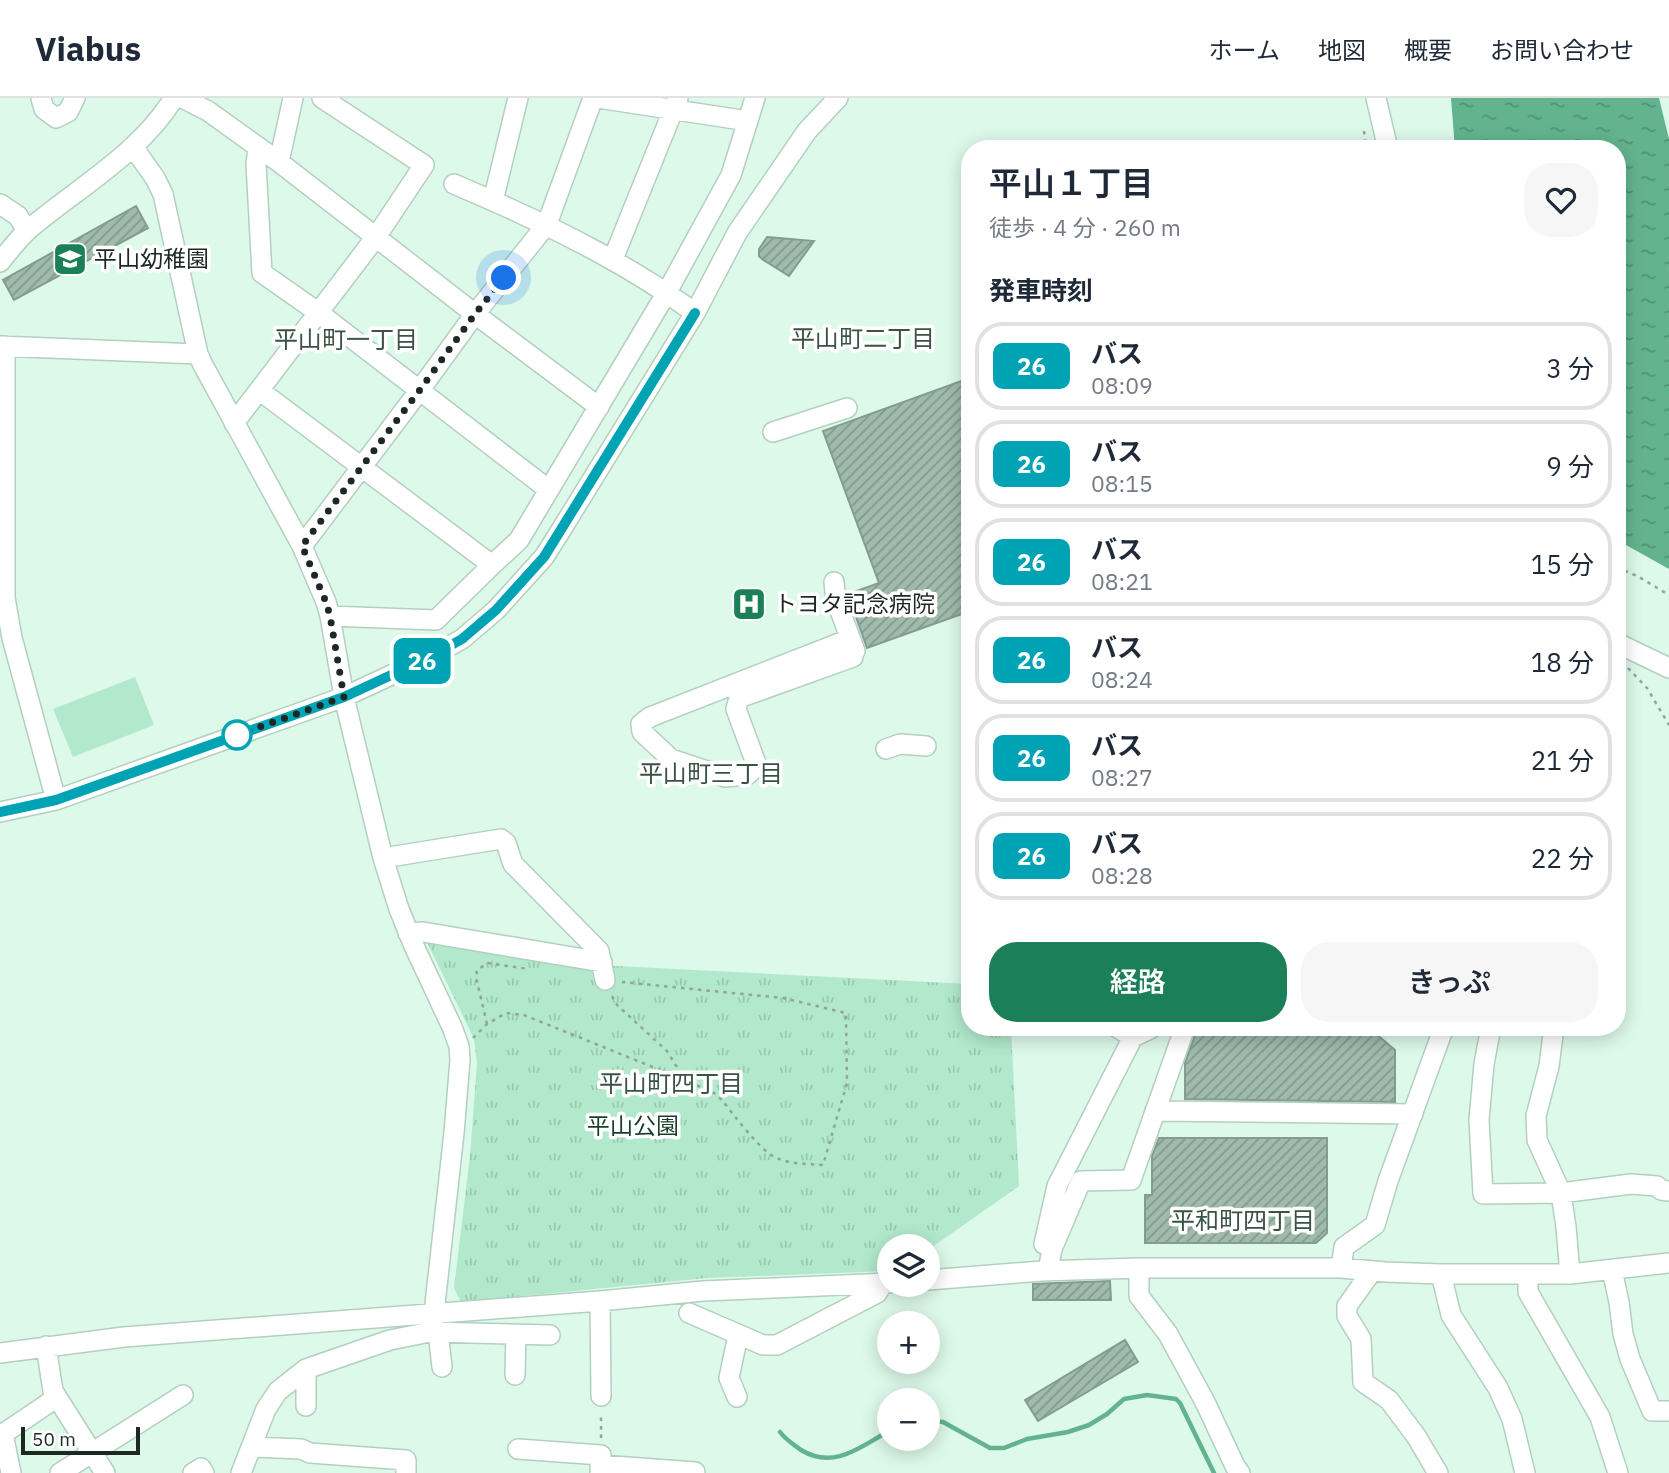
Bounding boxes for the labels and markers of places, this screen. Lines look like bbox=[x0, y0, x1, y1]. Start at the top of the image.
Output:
school or university icon: 平山幼稚園 bbox=[51, 240, 89, 278]
place label: 平山幼稚園 bbox=[94, 243, 209, 273]
hospital icon: トヨタ記念病院 bbox=[730, 585, 768, 623]
place label: トヨタ記念病院 bbox=[774, 588, 935, 618]
unlabelled marker bbox=[222, 720, 252, 750]

